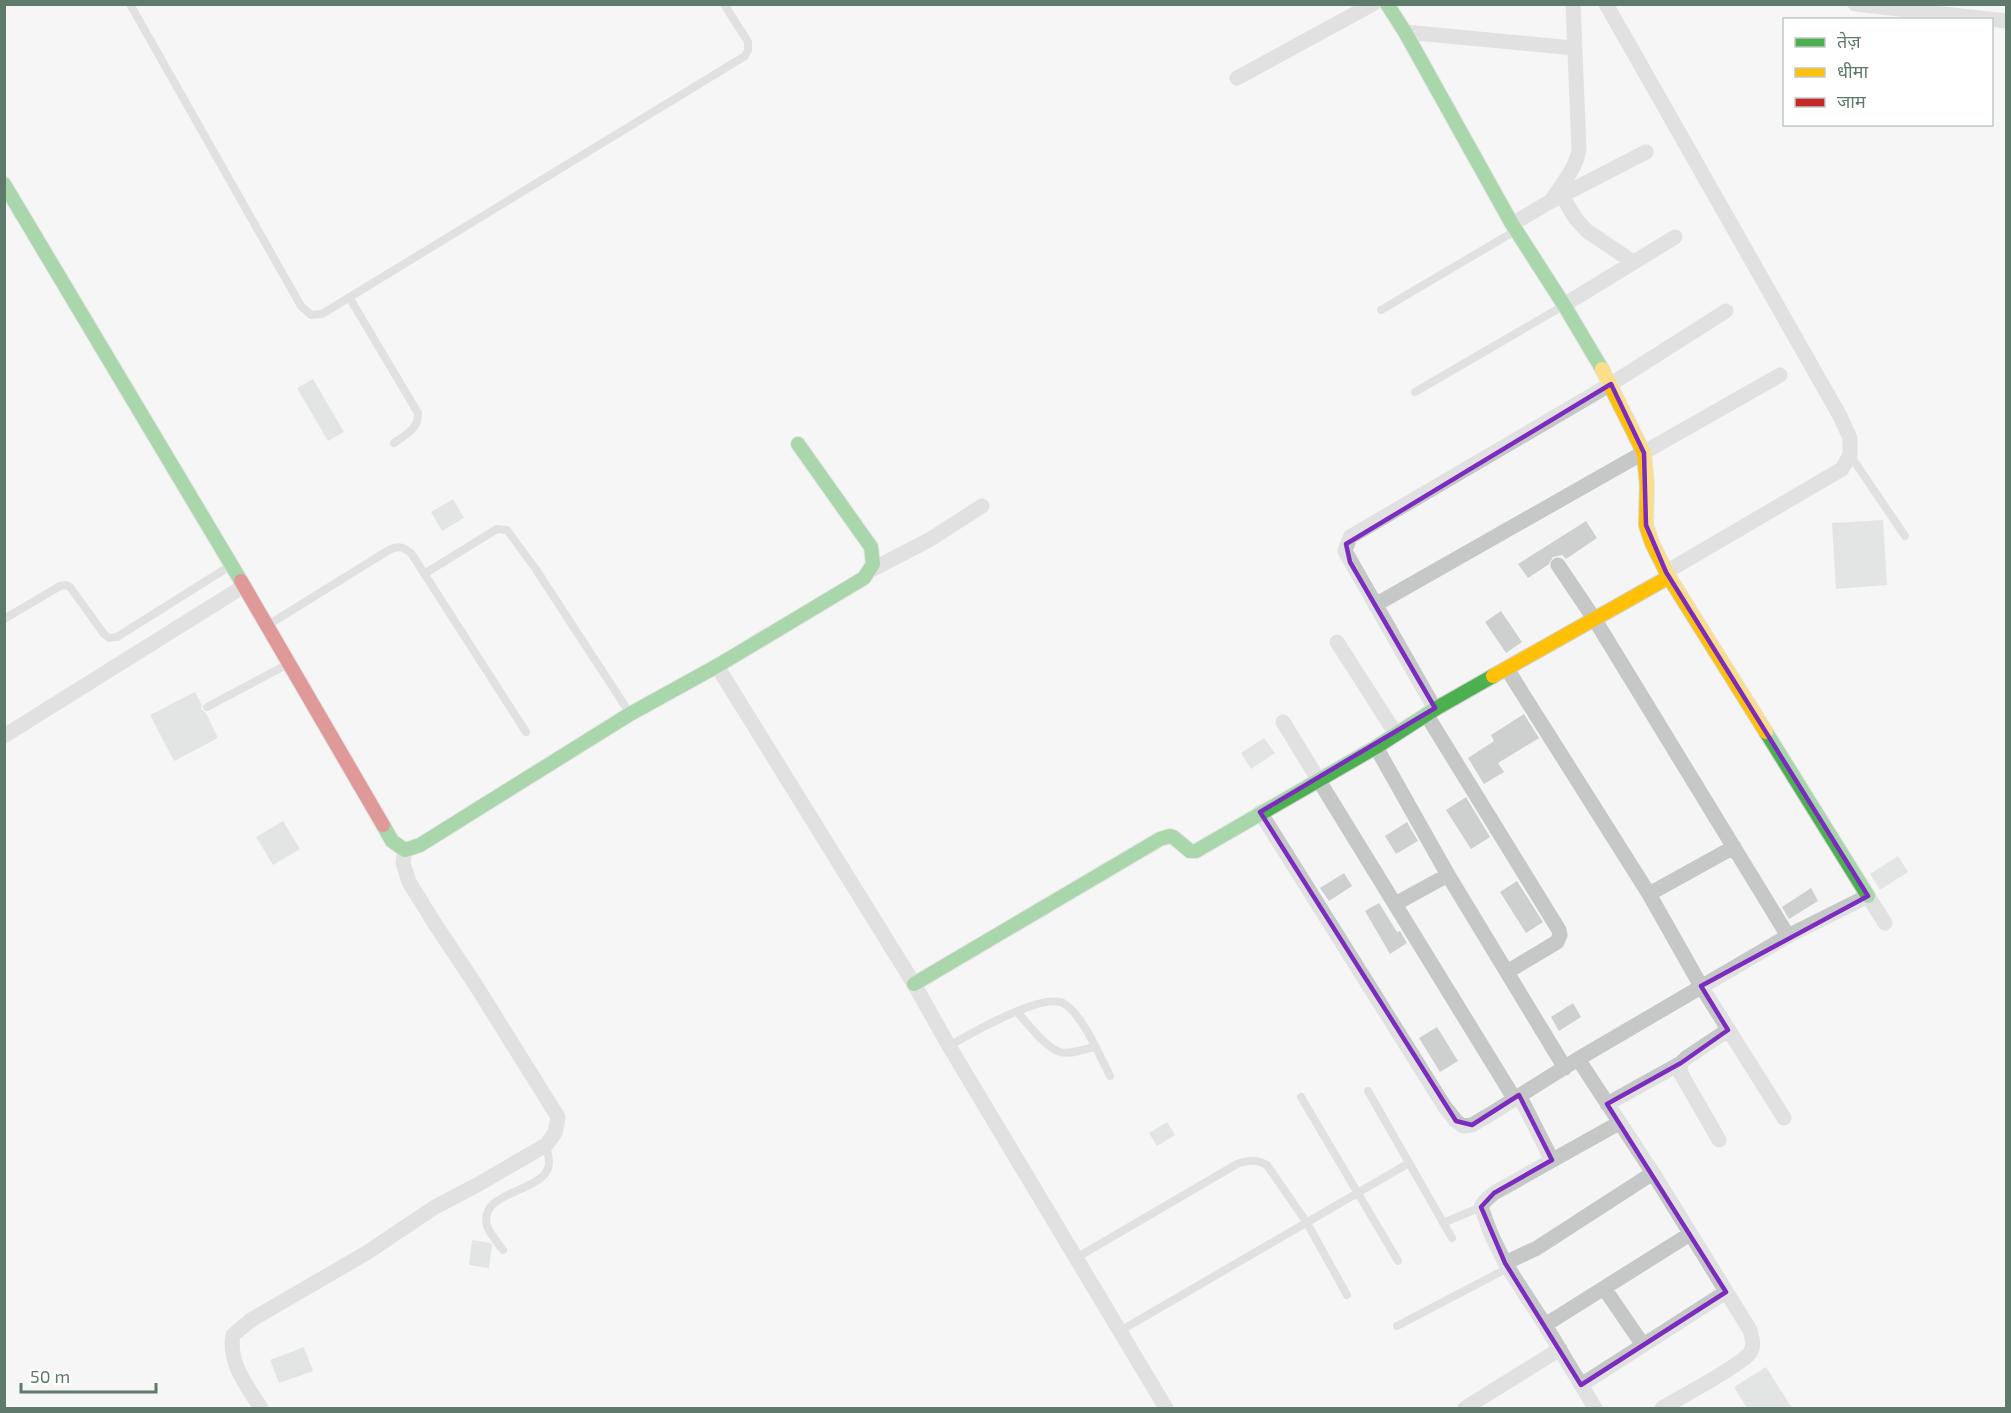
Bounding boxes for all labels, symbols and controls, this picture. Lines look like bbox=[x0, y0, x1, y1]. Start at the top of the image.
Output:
legend bbox=[1783, 18, 1993, 126]
text: तेज़ bbox=[1837, 30, 1861, 52]
text: धीमा bbox=[1837, 60, 1868, 82]
text: जाम bbox=[1837, 90, 1867, 112]
scale bar bbox=[21, 1356, 156, 1394]
text: 50 m bbox=[30, 1365, 70, 1387]

